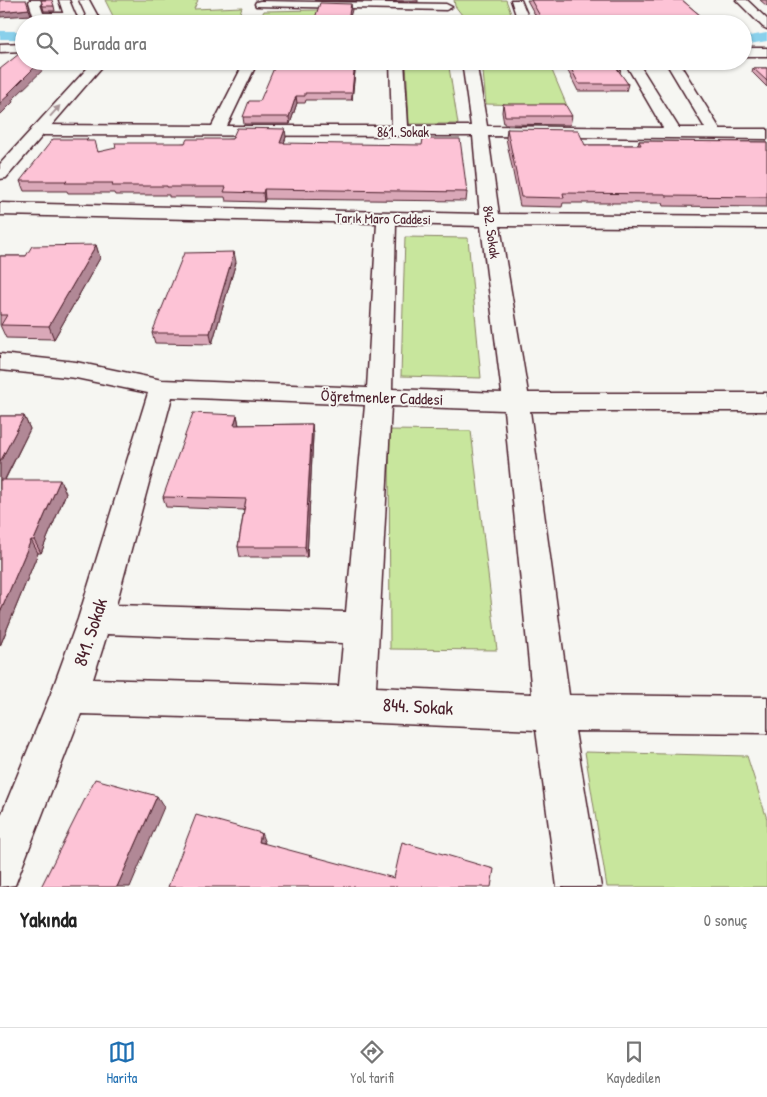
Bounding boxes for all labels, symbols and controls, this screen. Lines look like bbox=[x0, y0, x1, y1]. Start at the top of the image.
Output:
search box bbox=[15, 15, 752, 70]
icon: search bbox=[33, 29, 61, 57]
text: Burada ara bbox=[73, 30, 146, 56]
one-way arrow bbox=[49, 106, 61, 118]
street label: 861. Sokak bbox=[377, 122, 429, 141]
street label: 842. Sokak bbox=[479, 204, 505, 260]
street label: Tarık Maro Caddesi bbox=[335, 208, 431, 228]
street label: Öğretmenler Caddesi bbox=[320, 384, 444, 410]
street label: 841. Sokak bbox=[67, 594, 113, 669]
street label: 844. Sokak bbox=[382, 691, 454, 721]
text: Yakında bbox=[20, 905, 77, 934]
text: 0 sonuç bbox=[704, 909, 747, 931]
tab: Harita bbox=[106, 1038, 137, 1087]
tab: Yol tarifi bbox=[350, 1038, 394, 1087]
tab: Kaydedilen bbox=[607, 1038, 661, 1087]

